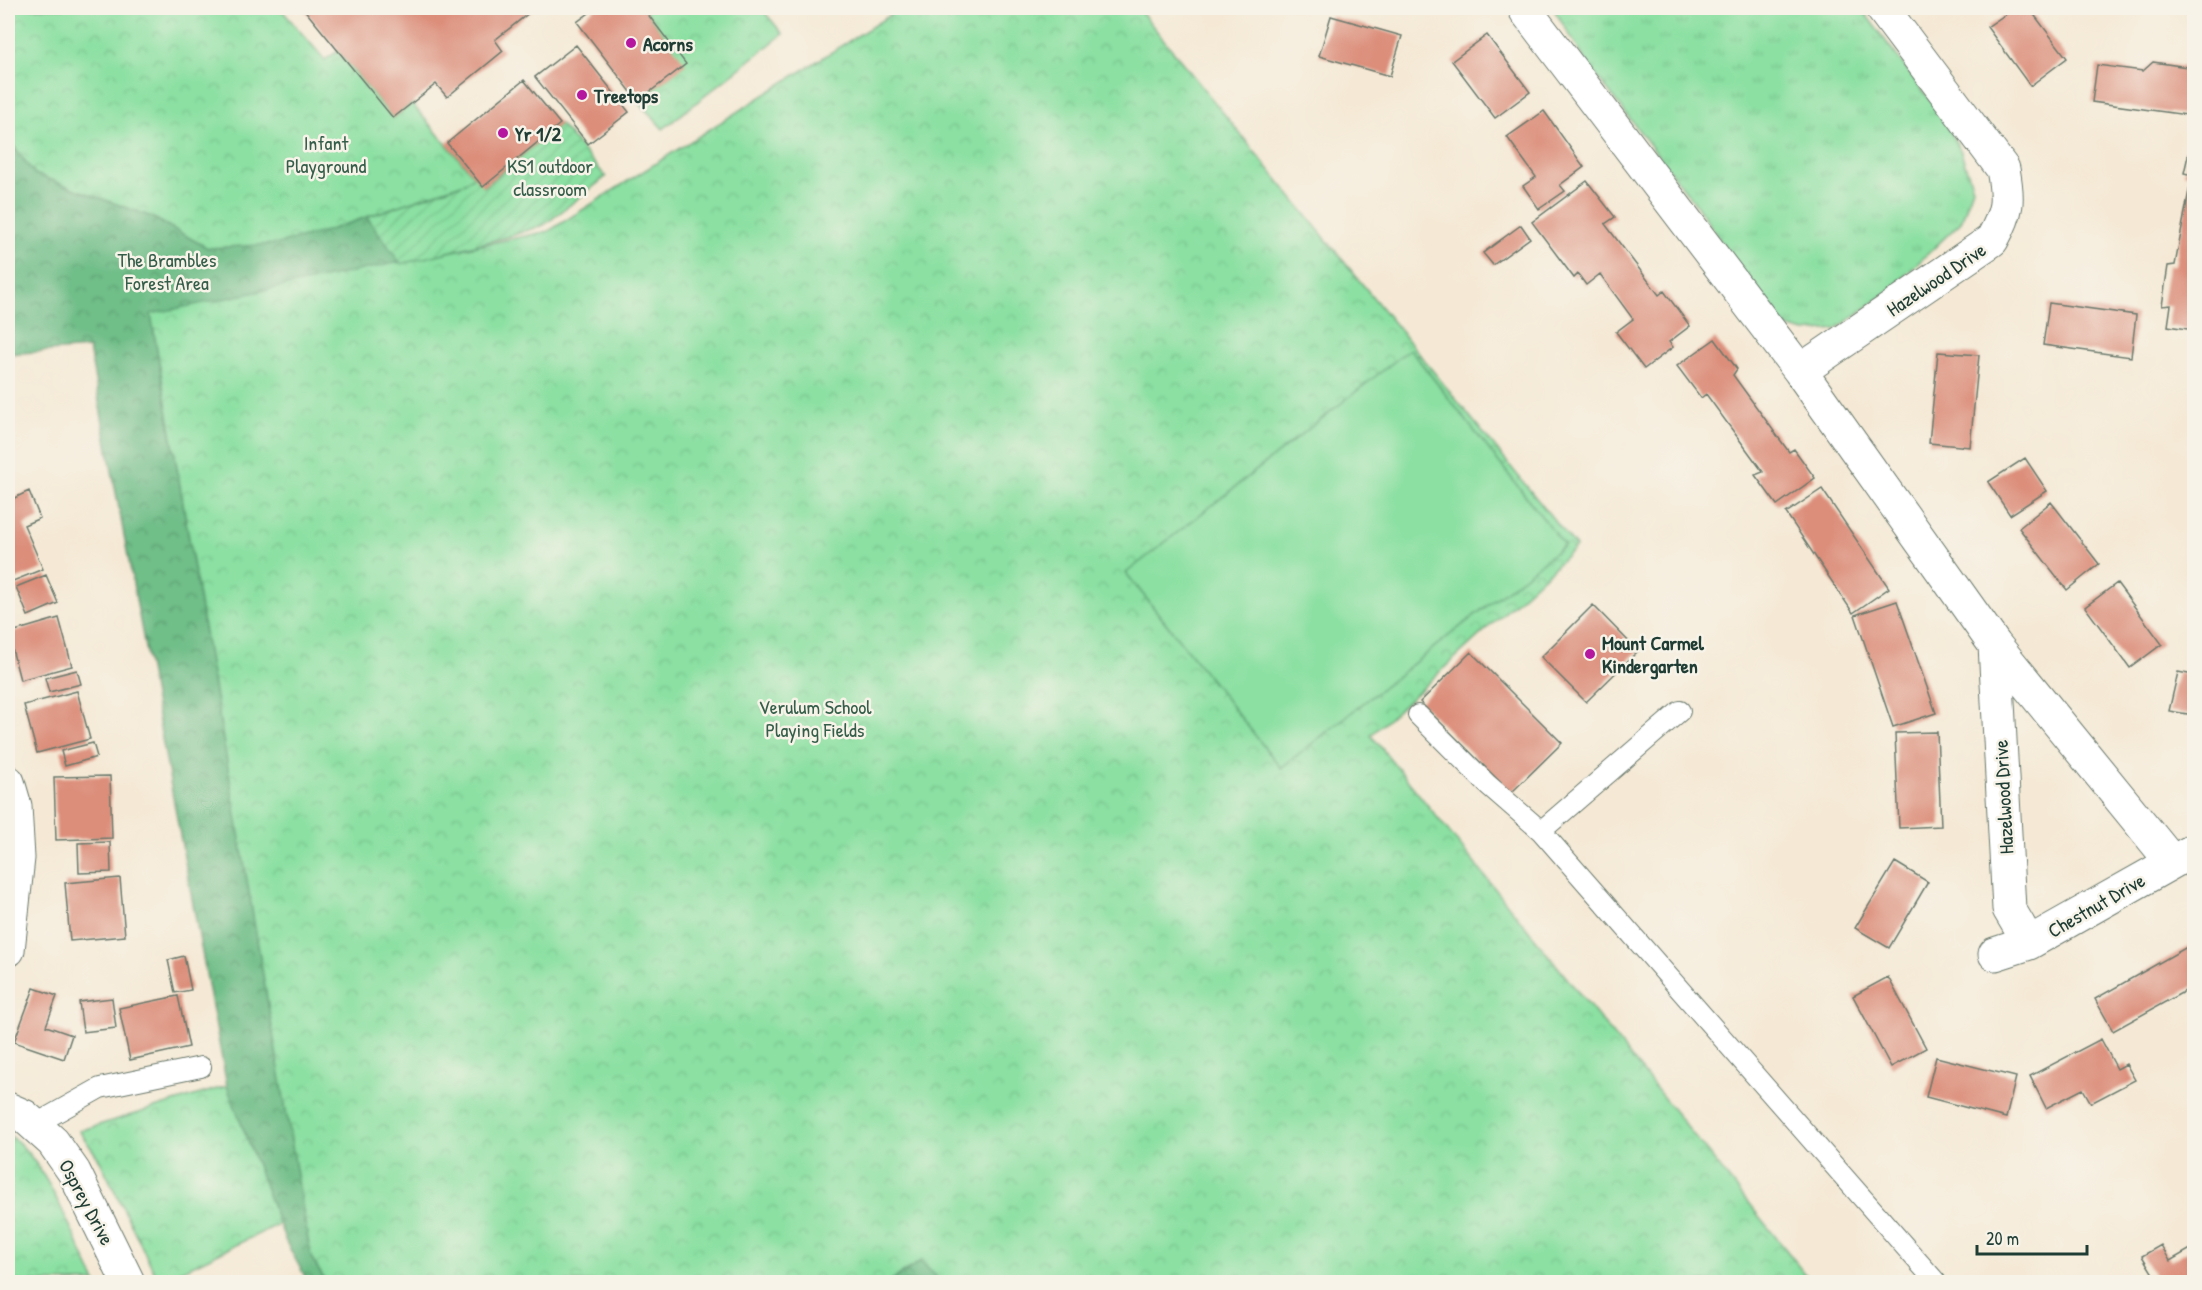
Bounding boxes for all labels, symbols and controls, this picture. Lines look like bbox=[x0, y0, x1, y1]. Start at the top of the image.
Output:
place label: Acorns bbox=[643, 30, 693, 57]
marker: Acorns bbox=[624, 36, 638, 50]
place label: Treetops bbox=[593, 82, 658, 110]
marker: Treetops bbox=[575, 88, 589, 102]
place label: Yr 1/2 bbox=[515, 120, 562, 147]
marker: Yr 1/2 bbox=[496, 126, 510, 140]
park label: Infant Playground bbox=[286, 129, 367, 179]
park label: KS1 outdoor classroom bbox=[507, 152, 593, 202]
street label: Hazelwood Drive bbox=[1881, 236, 1991, 322]
park label: The Brambles Forest Area bbox=[118, 246, 217, 296]
place label: Mount Carmel Kindergarten bbox=[1602, 629, 1705, 680]
marker: Mount Carmel Kindergarten bbox=[1583, 647, 1597, 661]
park label: Verulum School Playing Fields bbox=[758, 693, 872, 743]
street label: Hazelwood Drive bbox=[1987, 739, 2019, 855]
street label: Chestnut Drive bbox=[2042, 866, 2150, 944]
street label: Osprey Drive bbox=[53, 1154, 121, 1250]
scale bar bbox=[1977, 1218, 2086, 1256]
text: 20 m bbox=[1986, 1226, 2019, 1251]

